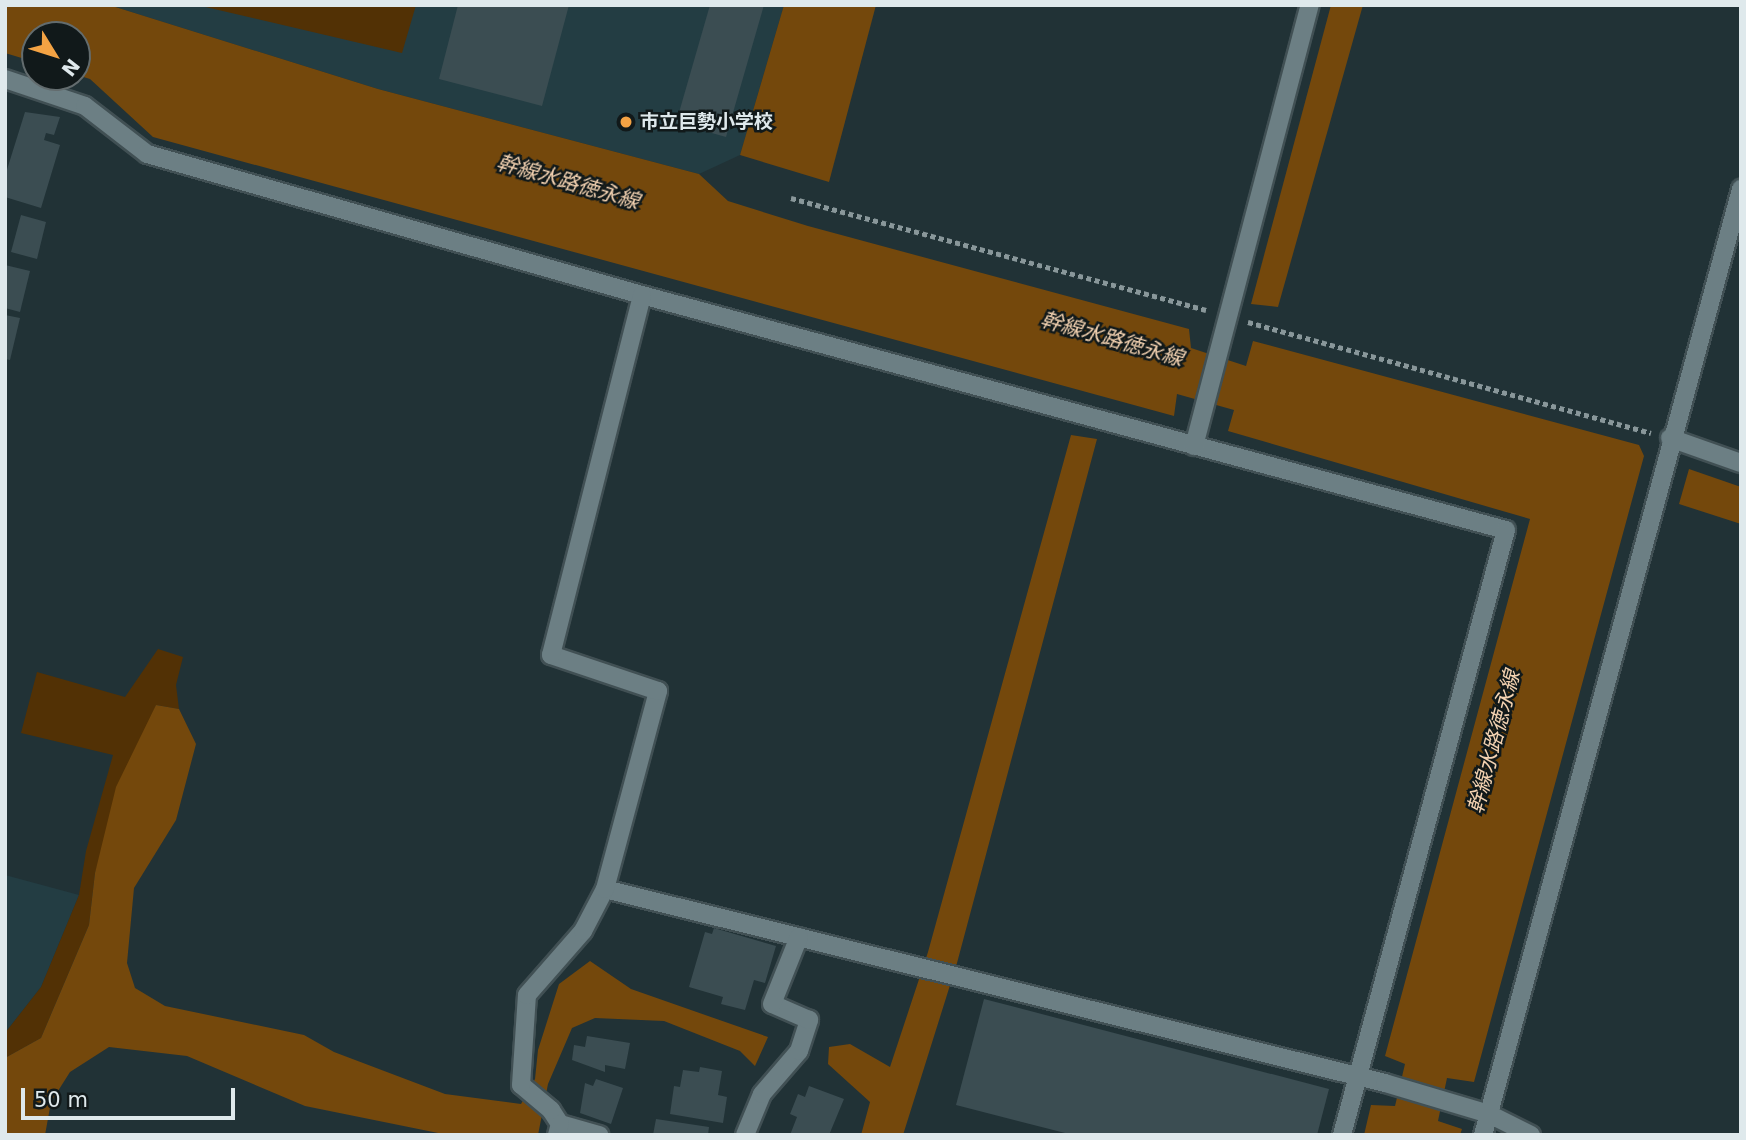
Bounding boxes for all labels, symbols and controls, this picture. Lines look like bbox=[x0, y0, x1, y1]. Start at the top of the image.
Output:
north arrow bbox=[21, 21, 91, 91]
text: N bbox=[57, 55, 85, 81]
place label: 市立巨勢小学校 bbox=[640, 111, 773, 133]
marker: 市立巨勢小学校 bbox=[618, 114, 634, 130]
water label: 幹線水路徳永線 bbox=[494, 150, 642, 214]
water label: 幹線水路徳永線 bbox=[1038, 307, 1186, 371]
water label: 幹線水路徳永線 bbox=[1463, 668, 1525, 816]
scale bar bbox=[24, 1074, 238, 1118]
text: 50 m bbox=[34, 1088, 88, 1112]

